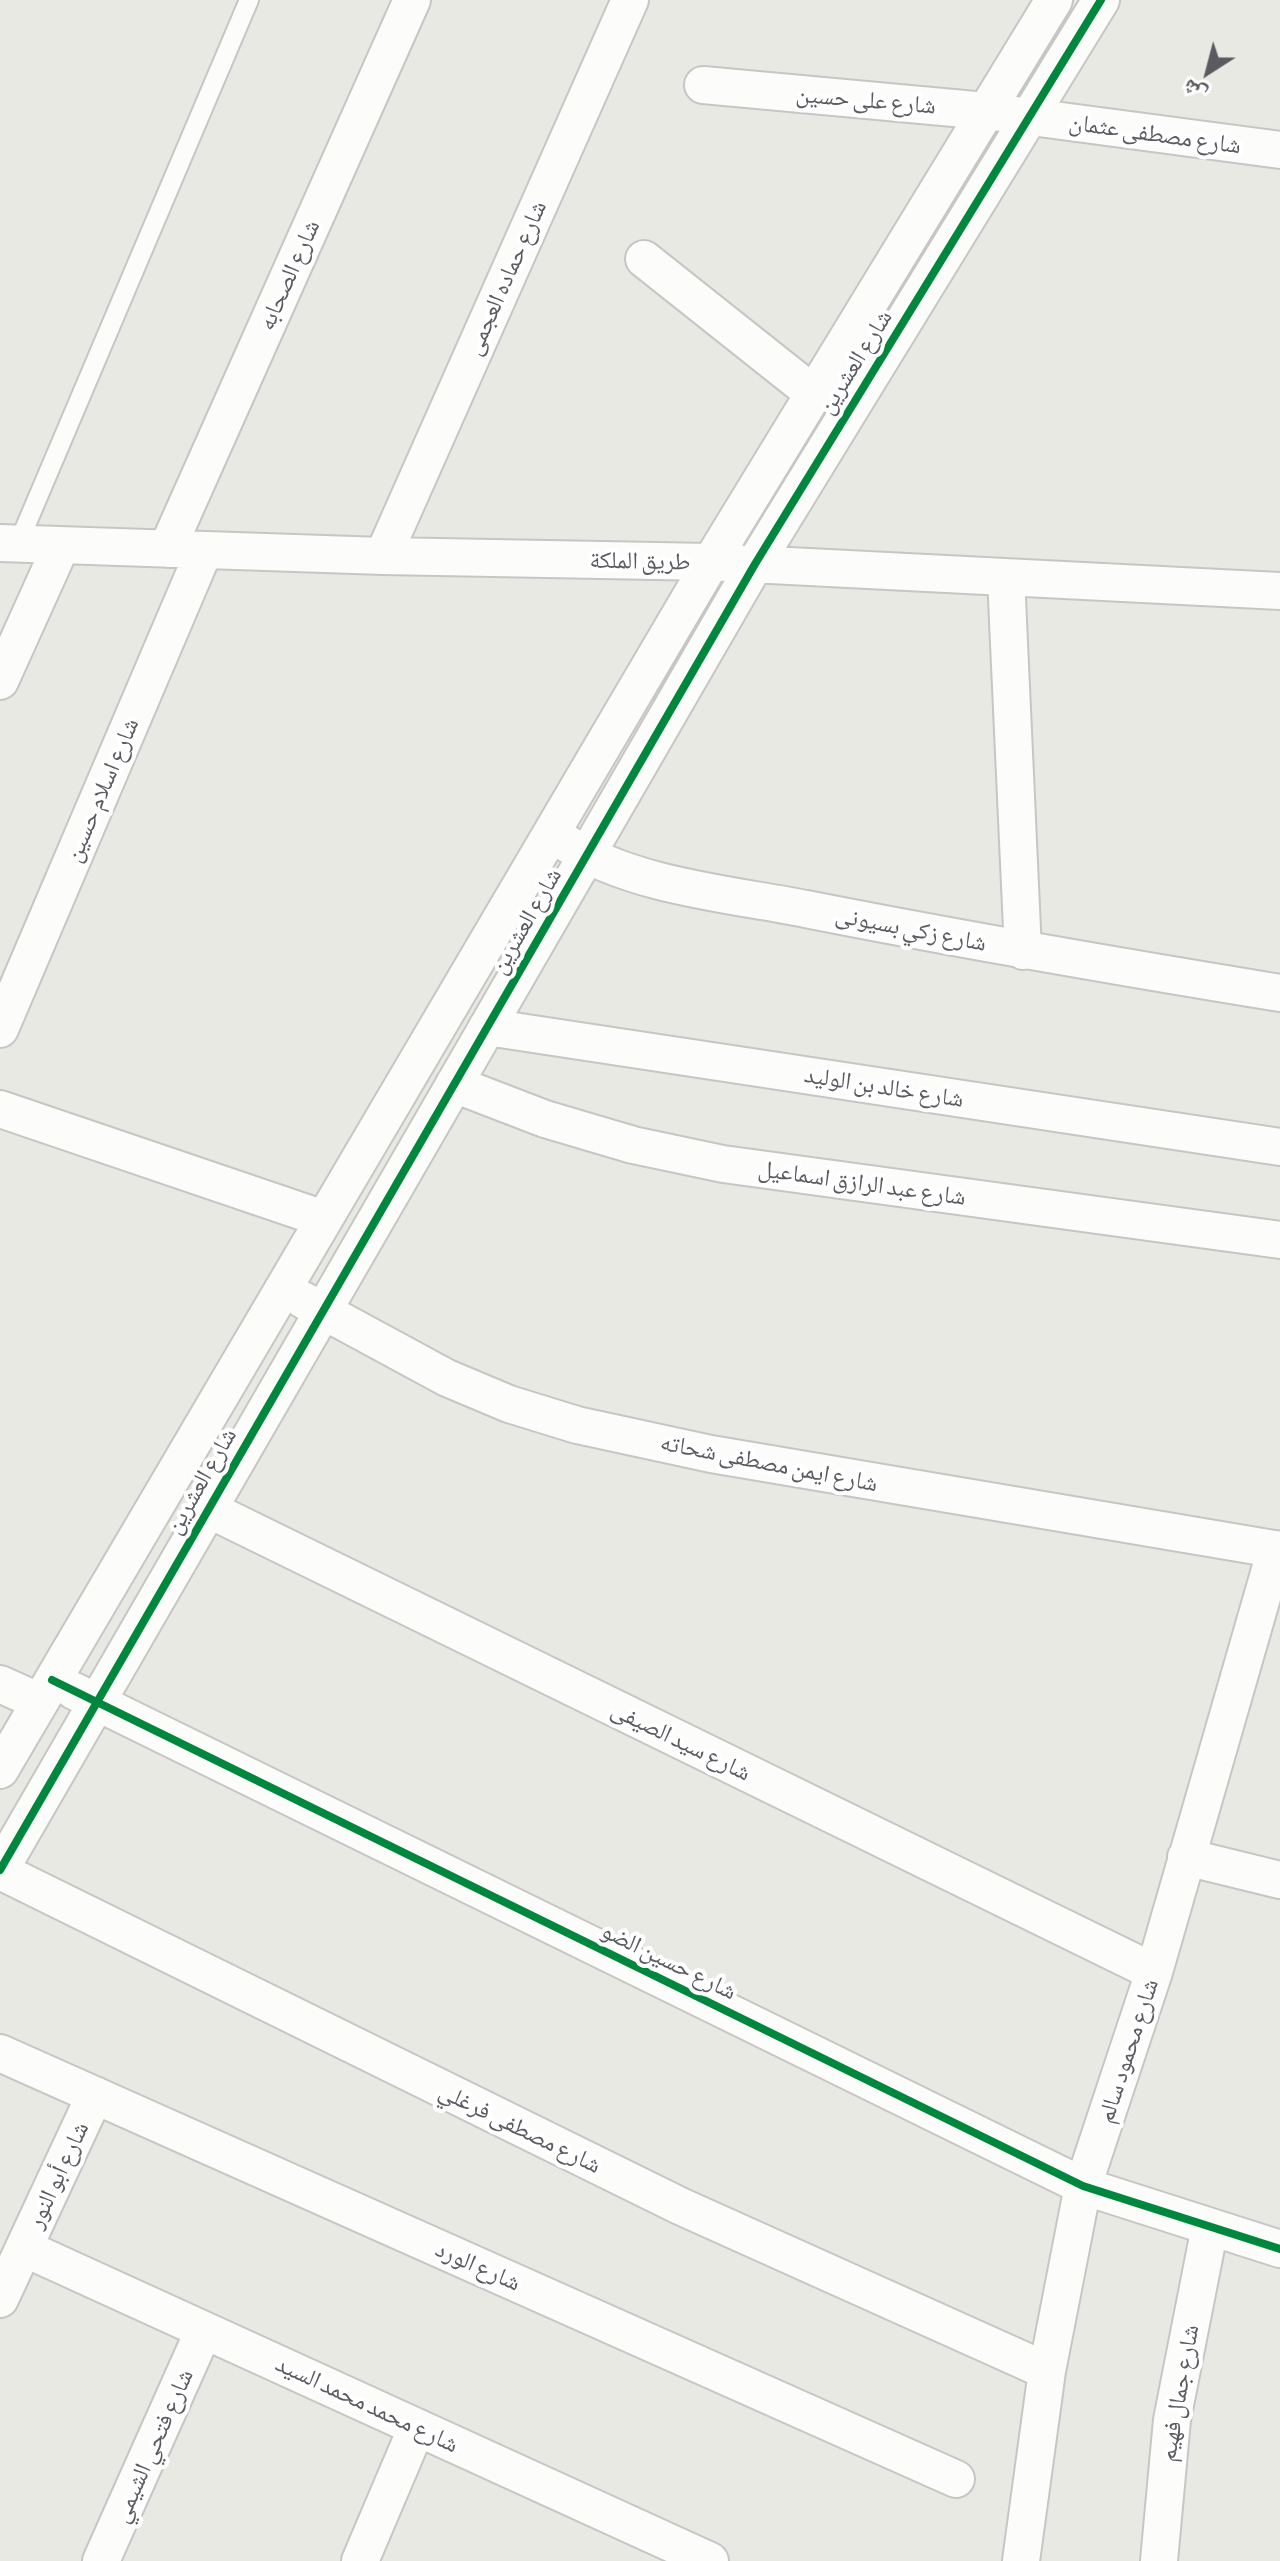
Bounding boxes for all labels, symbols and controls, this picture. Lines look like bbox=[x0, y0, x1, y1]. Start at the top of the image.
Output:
north arrow bbox=[1168, 32, 1248, 112]
text: ش bbox=[1177, 74, 1211, 109]
street label: شارع على حسين bbox=[795, 80, 937, 120]
street label: شارع مصطفى عثمان bbox=[1067, 108, 1243, 160]
street label: شارع حماده العجمى bbox=[459, 196, 553, 360]
street label: شارع الصحابه bbox=[252, 215, 326, 335]
street label: شارع العشرين bbox=[812, 305, 898, 419]
street label: طريق الملكة bbox=[589, 546, 691, 576]
street label: شارع اسلام حسين bbox=[59, 714, 145, 866]
street label: شارع العشرين bbox=[484, 863, 568, 979]
street label: شارع زكي بسيونى bbox=[833, 900, 989, 958]
street label: شارع خالد بن الوليد bbox=[802, 1060, 966, 1114]
street label: شارع عبد الرازق اسماعيل bbox=[756, 1154, 968, 1212]
street label: شارع العشرين bbox=[159, 1423, 243, 1539]
street label: شارع ايمن مصطفى شحاته bbox=[658, 1428, 880, 1498]
street label: شارع سيد الصيفى bbox=[606, 1695, 756, 1787]
street label: شارع حسين الضو bbox=[597, 1916, 741, 2006]
street label: شارع محمود سالم bbox=[1091, 1975, 1165, 2127]
street label: شارع مصطفى فرغلي bbox=[434, 2076, 606, 2180]
street label: شارع أبو النور bbox=[21, 2117, 95, 2233]
street label: شارع الورد bbox=[431, 2235, 525, 2297]
street label: شارع جمال فهيم bbox=[1153, 2322, 1205, 2464]
street label: شارع محمد محمد السيد bbox=[271, 2349, 463, 2459]
street label: شارع فتحي الشيمي bbox=[106, 2365, 200, 2527]

